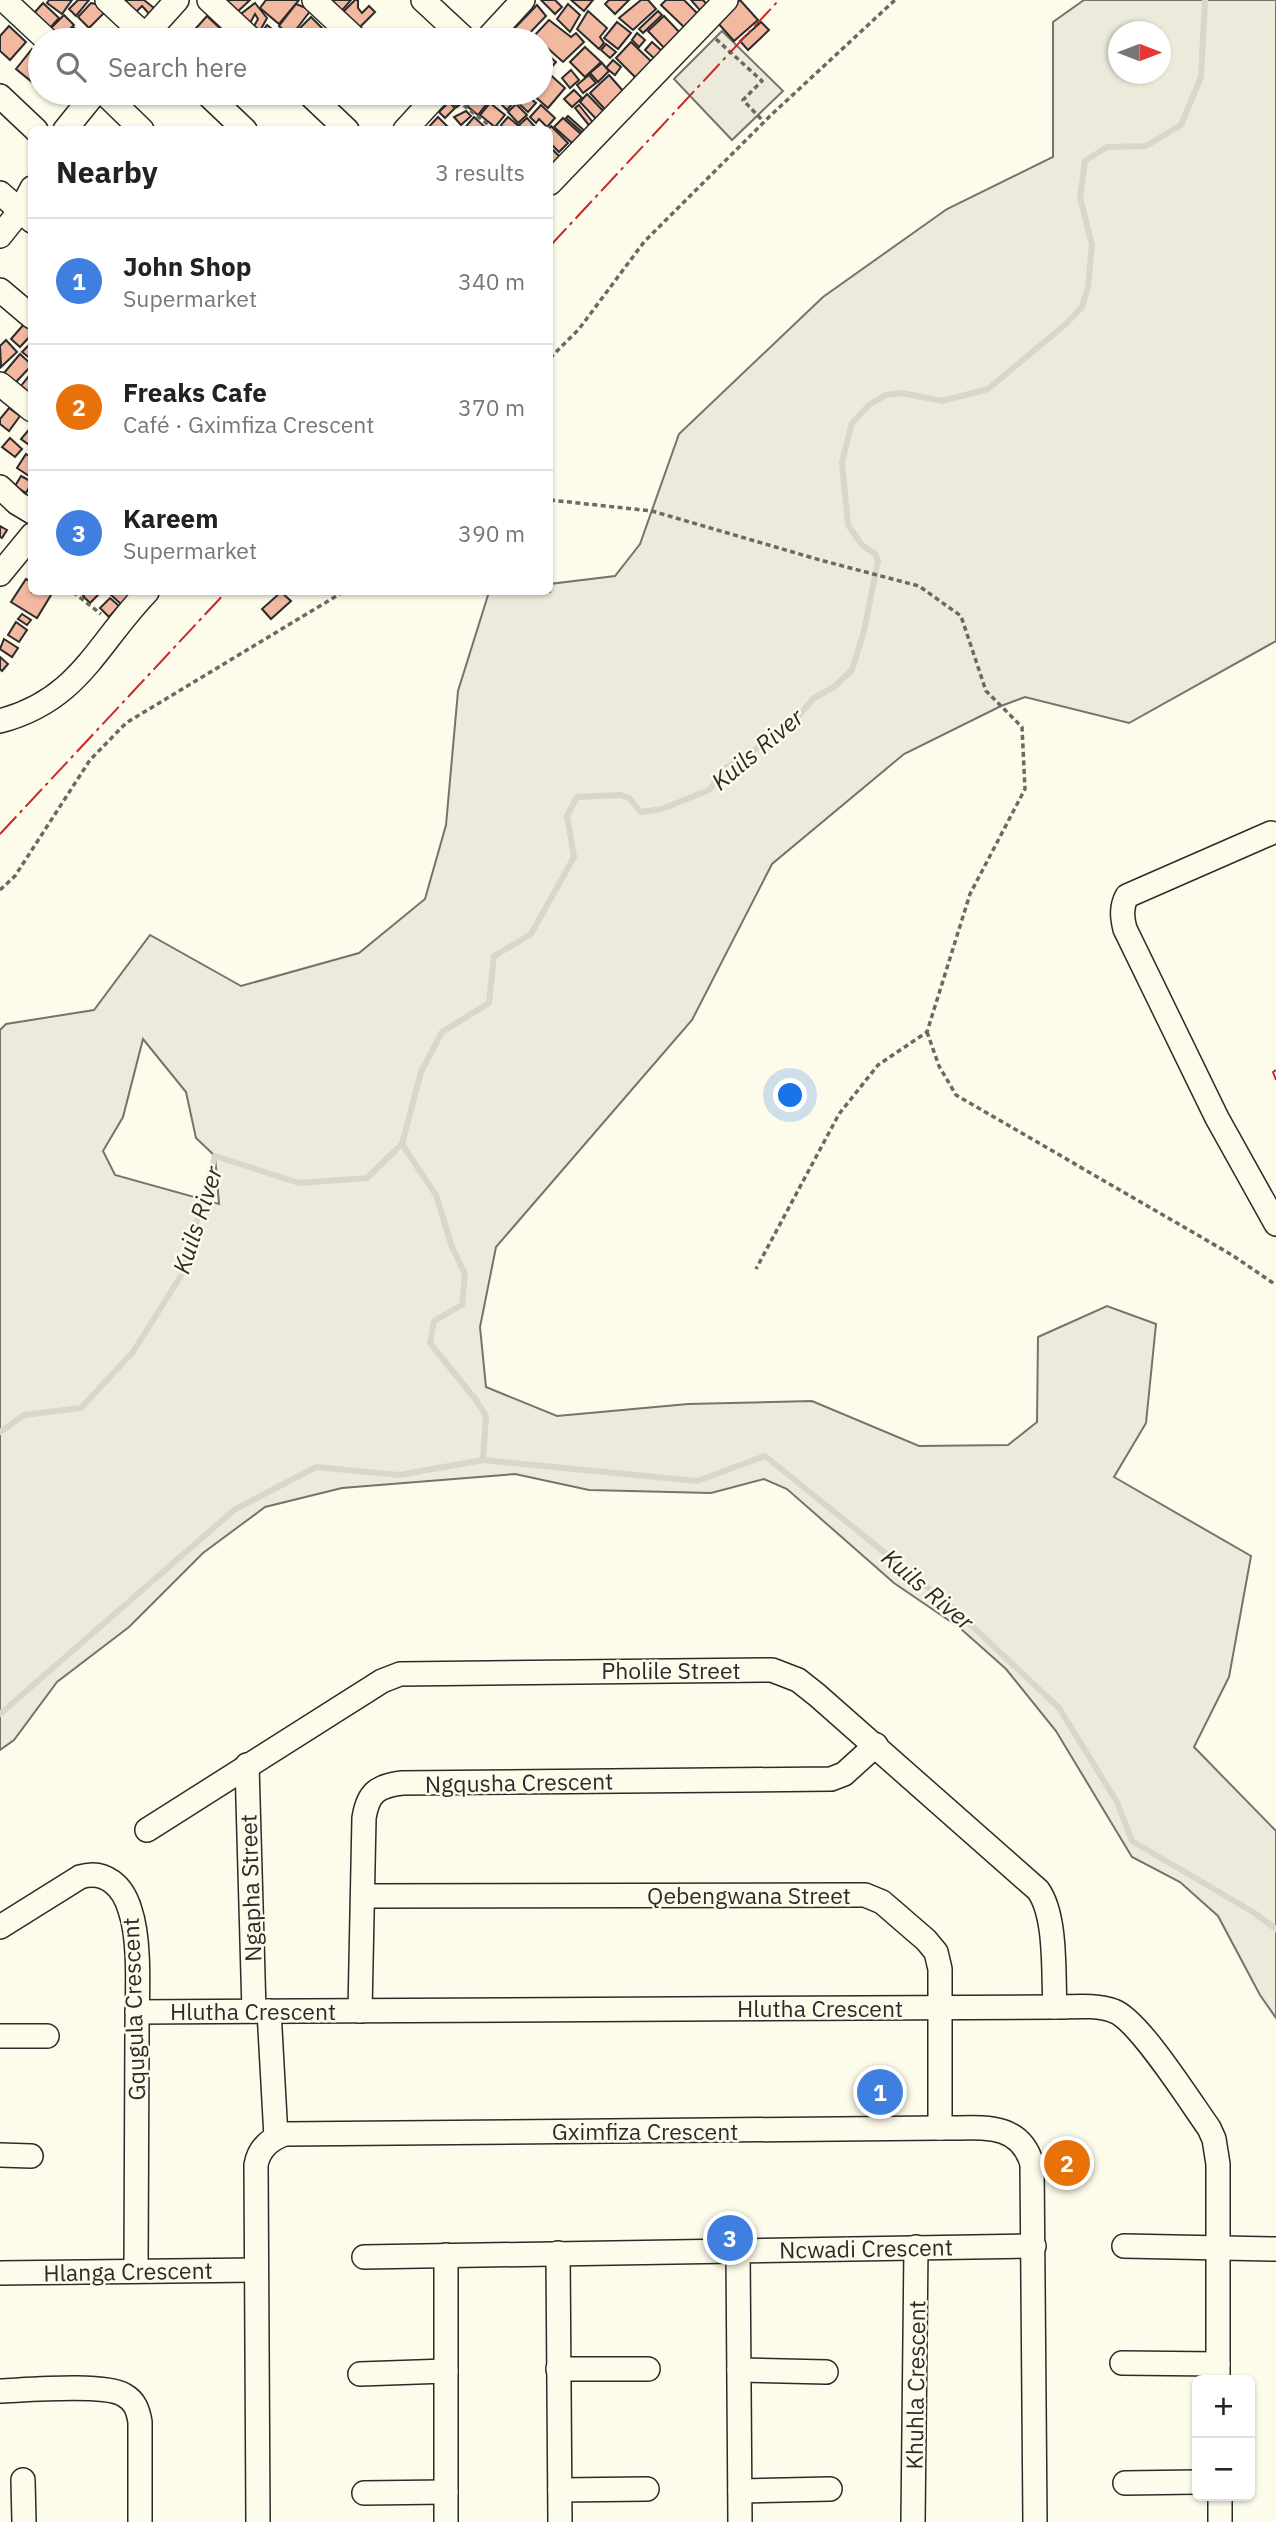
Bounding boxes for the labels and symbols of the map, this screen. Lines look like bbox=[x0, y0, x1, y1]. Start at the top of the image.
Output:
north arrow bbox=[1108, 21, 1171, 84]
water label: Kuils River bbox=[704, 700, 811, 797]
your location bbox=[773, 1078, 807, 1112]
water label: Kuils River bbox=[165, 1161, 230, 1278]
water label: Kuils River bbox=[875, 1541, 982, 1638]
street label: Pholile Street bbox=[601, 1655, 741, 1685]
street label: Ngqusha Crescent bbox=[425, 1765, 613, 1799]
street label: Ngapha Street bbox=[232, 1814, 268, 1962]
street label: Qebengwana Street bbox=[647, 1880, 851, 1910]
street label: Gqugula Crescent bbox=[115, 1917, 151, 2101]
street label: Hlutha Crescent bbox=[737, 1993, 903, 2023]
street label: Hlutha Crescent bbox=[170, 1996, 336, 2026]
pin: 1 bbox=[857, 2066, 903, 2118]
street label: Gximfiza Crescent bbox=[552, 2116, 738, 2146]
pin: 2 bbox=[1044, 2137, 1090, 2189]
pin: 3 bbox=[707, 2212, 753, 2264]
street label: Ncwadi Crescent bbox=[779, 2231, 953, 2265]
street label: Hlanga Crescent bbox=[43, 2255, 213, 2287]
street label: Khuhla Crescent bbox=[899, 2300, 931, 2470]

